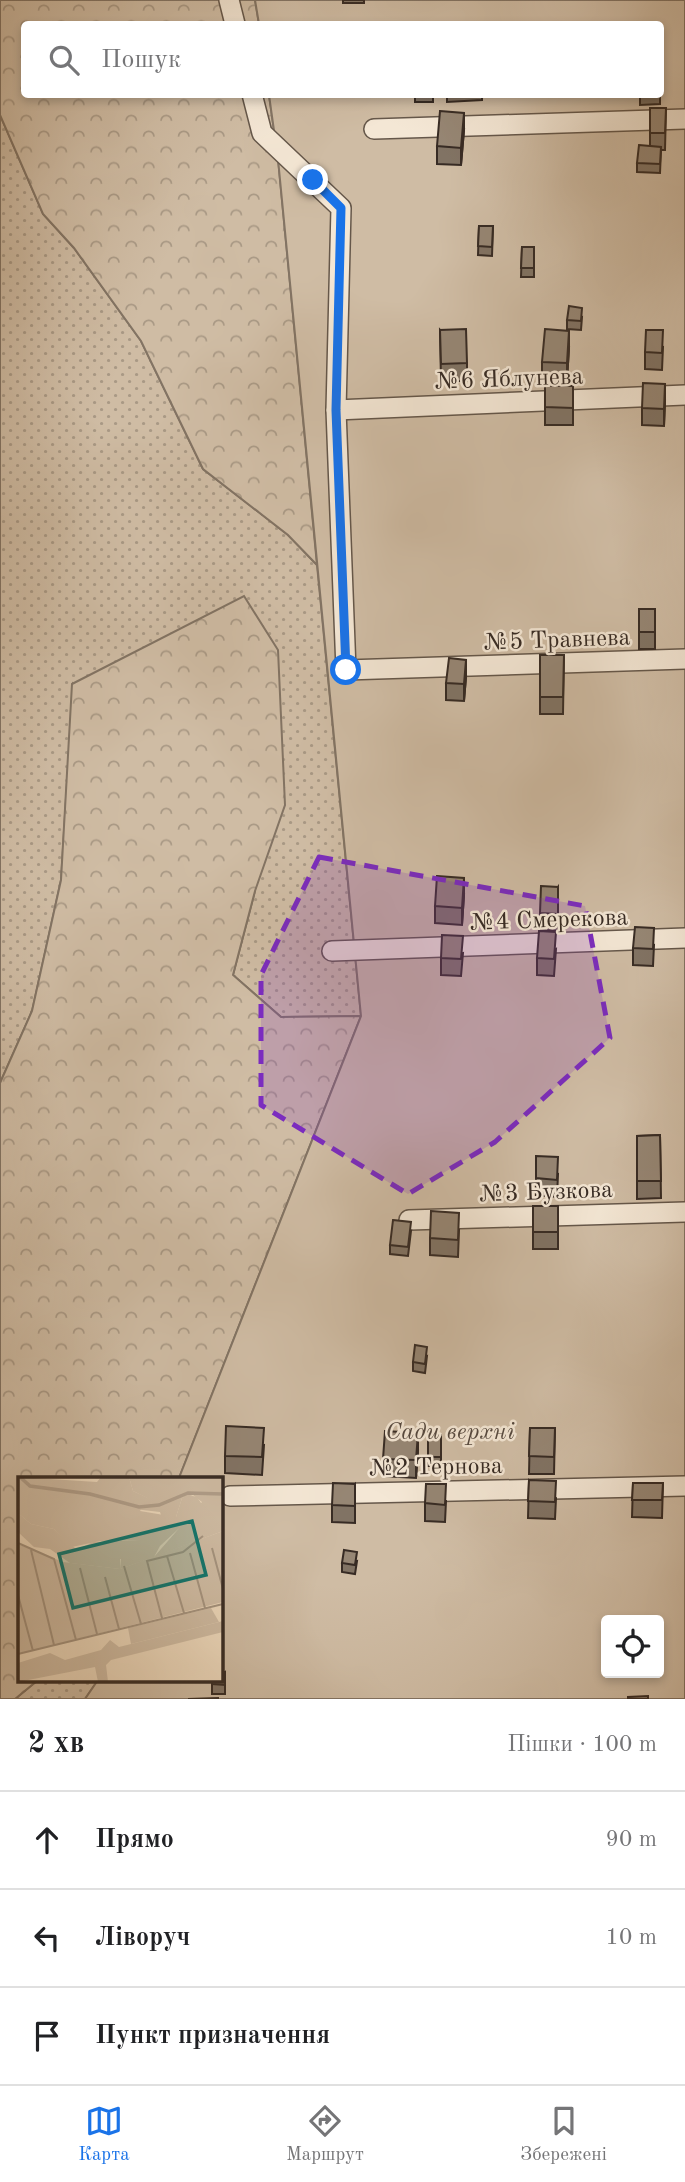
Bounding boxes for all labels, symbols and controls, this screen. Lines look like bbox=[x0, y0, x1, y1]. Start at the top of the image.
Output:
search box bbox=[21, 21, 664, 98]
icon: search bbox=[45, 41, 83, 79]
text: Пошук bbox=[101, 47, 181, 73]
route end bbox=[297, 164, 328, 195]
street label: №6 Яблунева bbox=[434, 365, 584, 395]
street label: №5 Травнева bbox=[483, 626, 631, 656]
route start bbox=[330, 654, 361, 685]
street label: №4 Смерекова bbox=[470, 906, 629, 936]
street label: №3 Бузкова bbox=[479, 1179, 613, 1207]
park label: Сади верхні bbox=[385, 1421, 515, 1445]
street label: №2 Тернова bbox=[369, 1455, 503, 1481]
inset map bbox=[18, 1477, 222, 1682]
map controls bbox=[601, 1615, 664, 1678]
button: locate bbox=[601, 1615, 664, 1678]
text: 2 хв bbox=[28, 1729, 84, 1759]
text: Пішки · 100 m bbox=[507, 1733, 657, 1756]
icon: ahead bbox=[28, 1821, 66, 1859]
text: Прямо bbox=[95, 1827, 174, 1853]
text: 90 m bbox=[606, 1828, 657, 1851]
icon: left bbox=[28, 1919, 66, 1957]
text: Ліворуч bbox=[95, 1925, 190, 1951]
text: 10 m bbox=[606, 1926, 657, 1949]
icon: arrive bbox=[28, 2017, 66, 2055]
text: Пункт призначення bbox=[95, 2023, 330, 2049]
tab: Карта bbox=[78, 2102, 130, 2167]
tab: Маршрут bbox=[286, 2102, 364, 2167]
tab: Збережені bbox=[520, 2102, 607, 2167]

